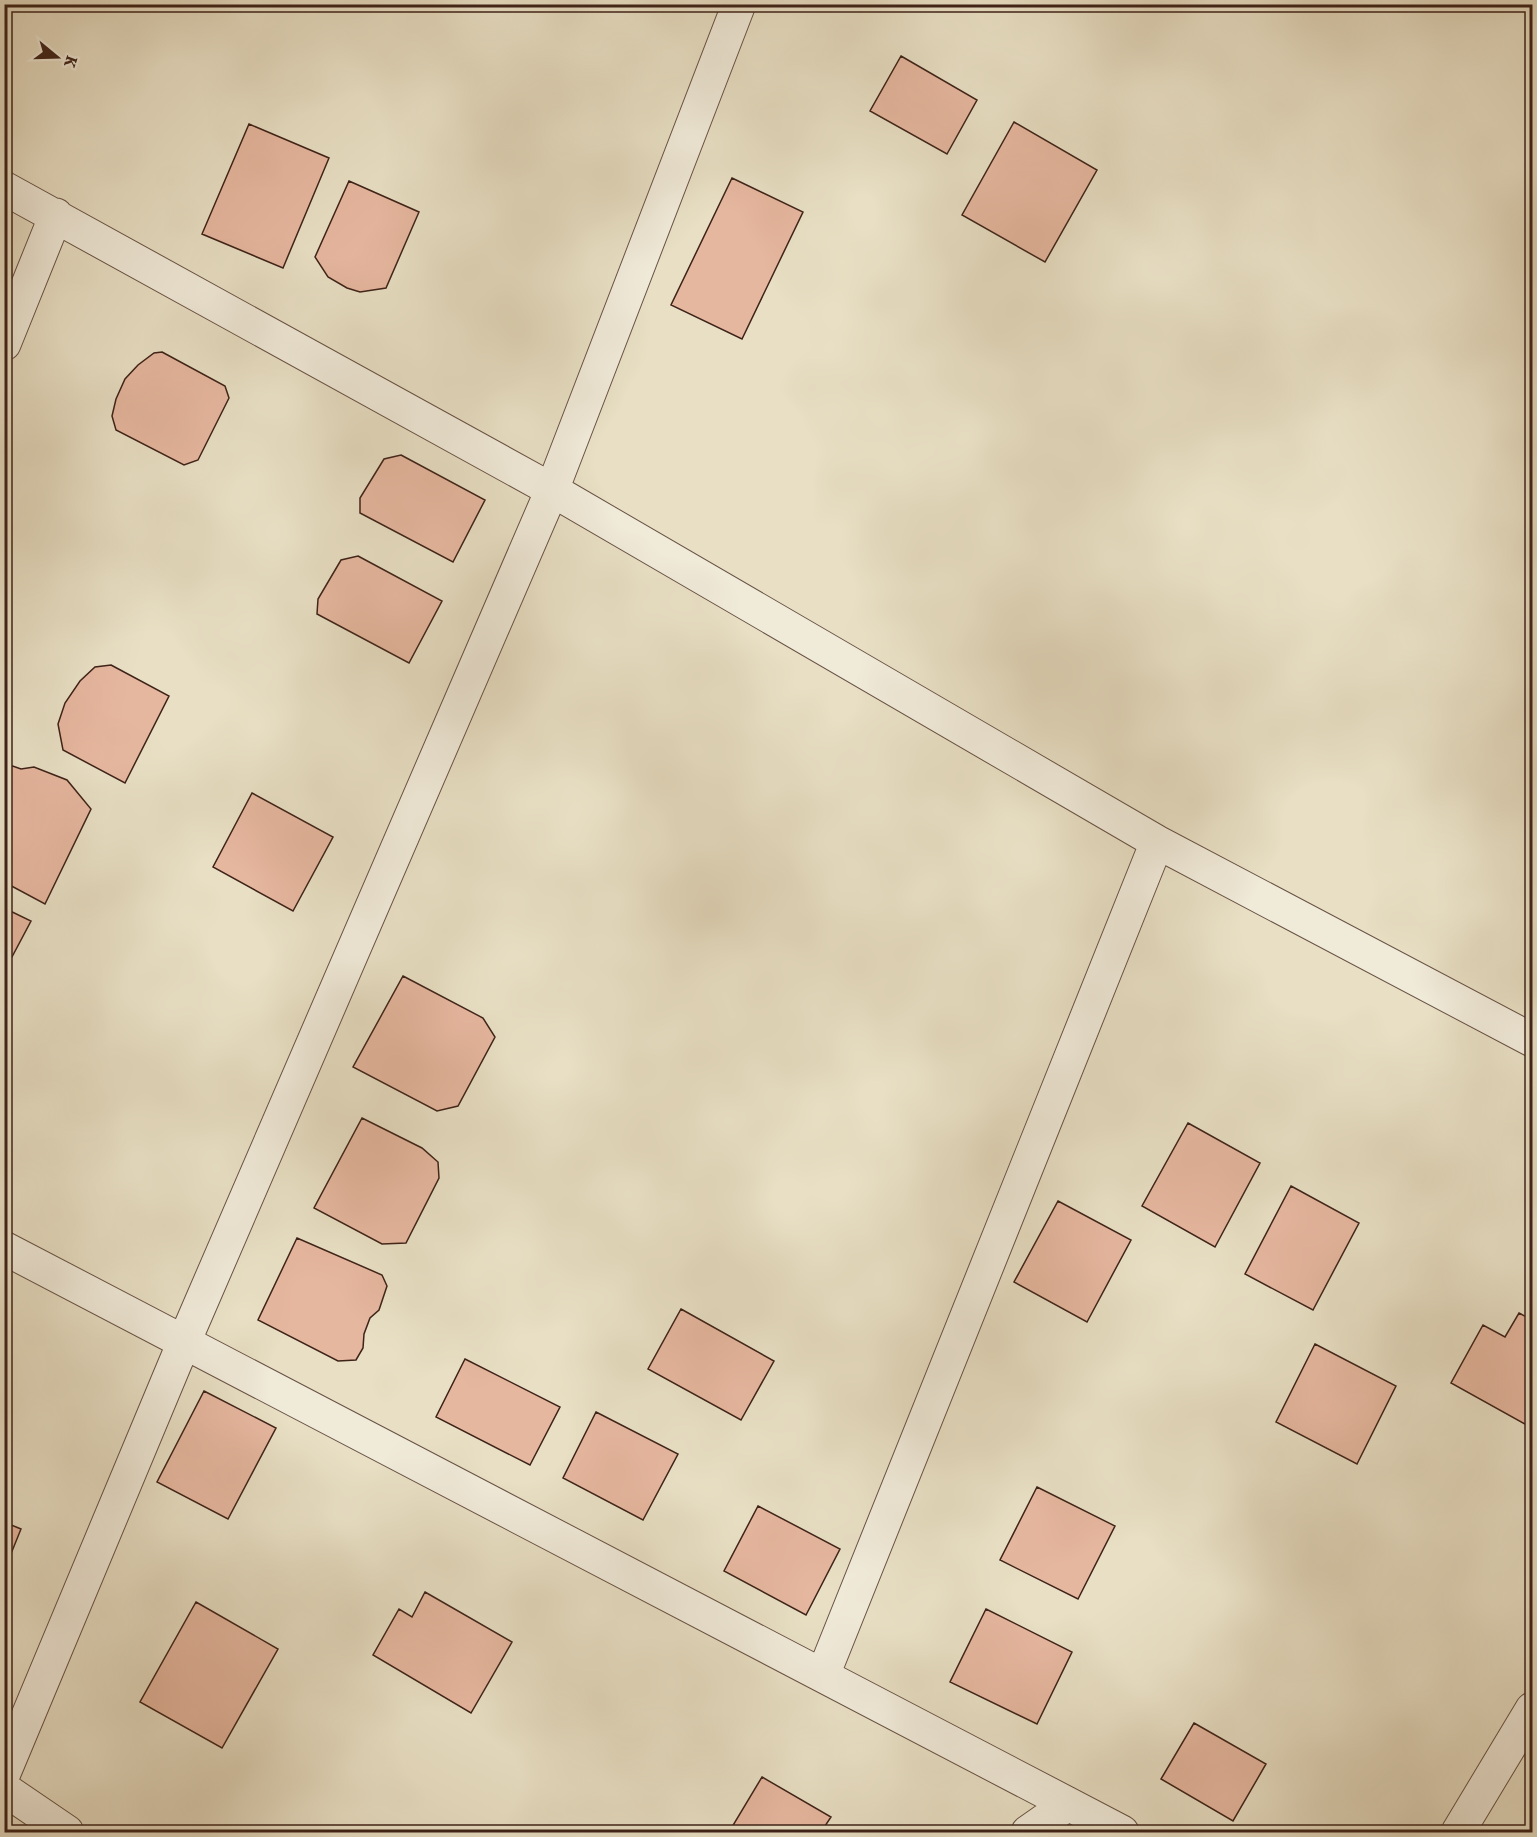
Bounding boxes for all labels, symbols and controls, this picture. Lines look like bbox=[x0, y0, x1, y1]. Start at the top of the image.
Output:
north arrow bbox=[27, 27, 87, 87]
text: K bbox=[57, 52, 82, 71]

